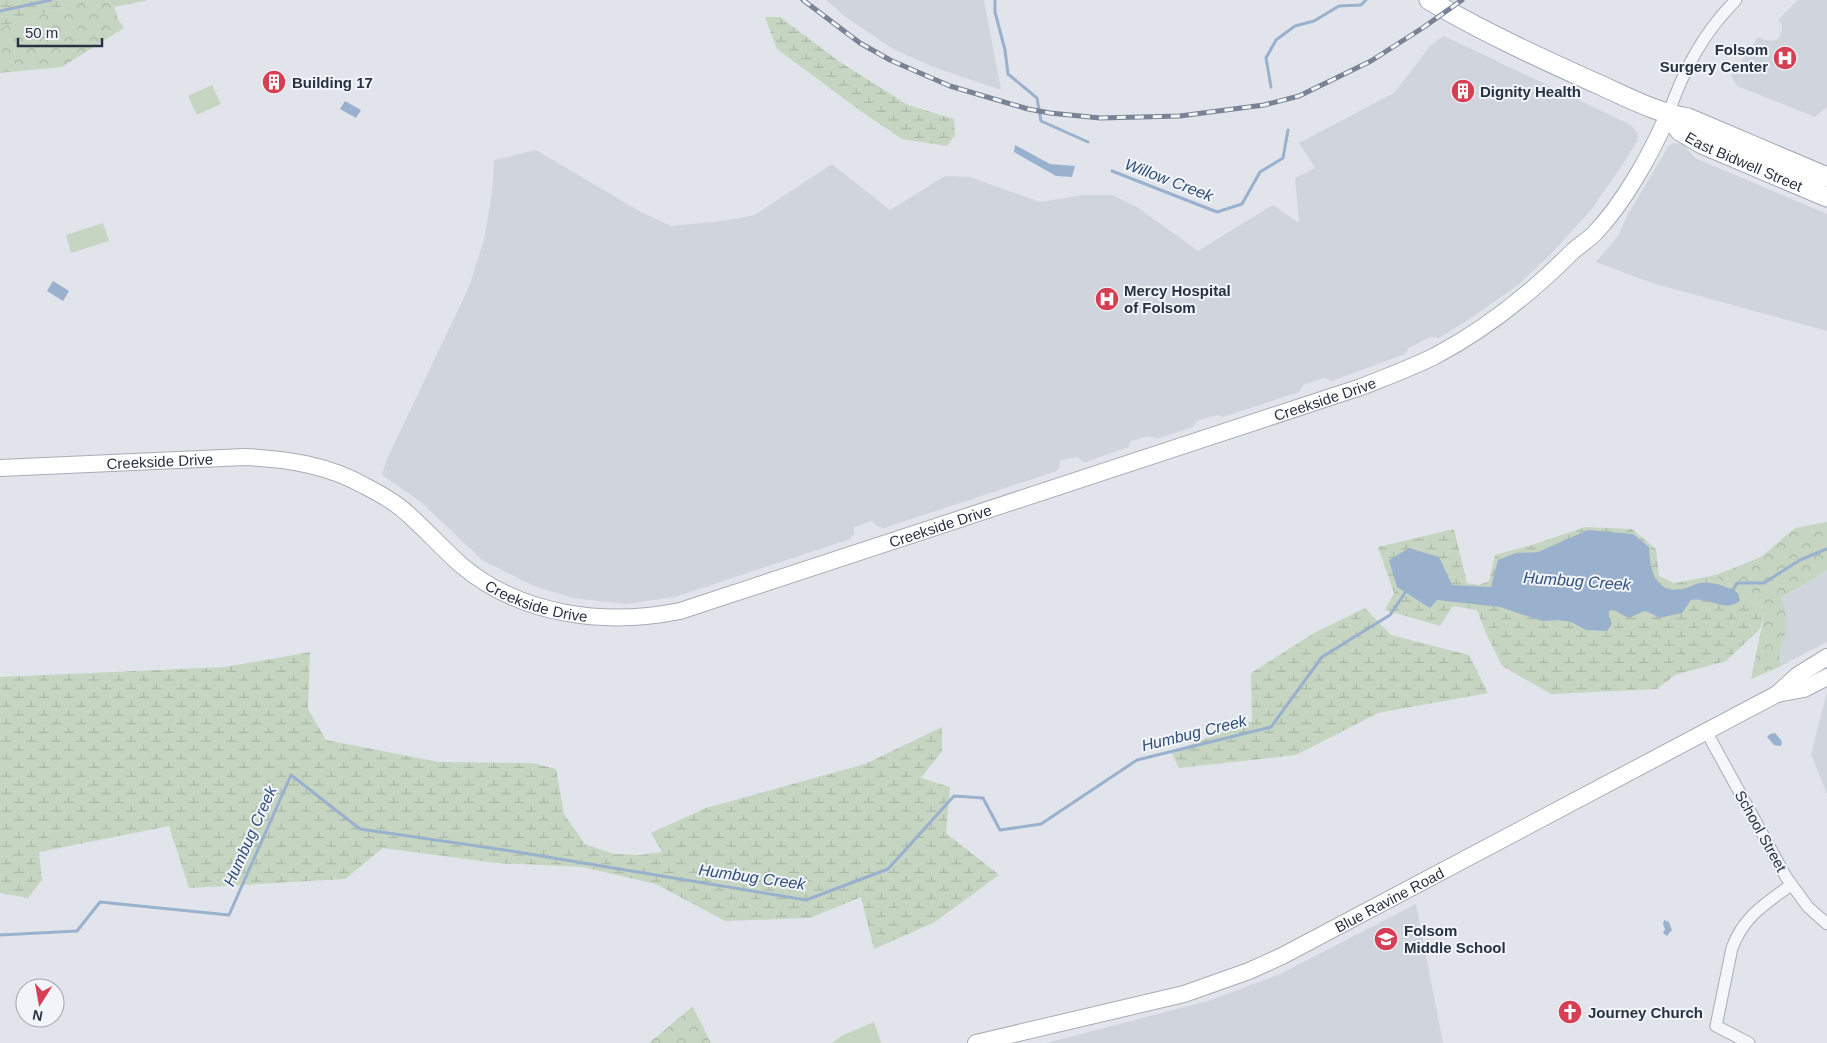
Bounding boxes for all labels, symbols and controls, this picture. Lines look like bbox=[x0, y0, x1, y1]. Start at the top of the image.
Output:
scale bar bbox=[18, 15, 101, 47]
text: 50 m bbox=[25, 24, 58, 41]
place label: Folsom Surgery Center bbox=[1660, 41, 1768, 75]
hospital icon: Folsom Surgery Center bbox=[1772, 45, 1798, 71]
building icon: Building 17 bbox=[261, 69, 287, 95]
place label: Building 17 bbox=[292, 74, 373, 91]
building icon: Dignity Health bbox=[1450, 78, 1476, 104]
place label: Dignity Health bbox=[1480, 83, 1581, 100]
street label: East Bidwell Street bbox=[1683, 128, 1806, 194]
water label: Willow Creek bbox=[1122, 155, 1216, 205]
place label: Mercy Hospital of Folsom bbox=[1124, 282, 1231, 316]
hospital icon: Mercy Hospital of Folsom bbox=[1094, 286, 1120, 312]
street label: Creekside Drive bbox=[1271, 373, 1378, 424]
street label: Creekside Drive bbox=[106, 450, 214, 472]
street label: Creekside Drive bbox=[887, 501, 993, 550]
water label: Humbug Creek bbox=[1523, 569, 1632, 593]
street label: Creekside Drive bbox=[482, 576, 589, 624]
water label: Humbug Creek bbox=[1140, 711, 1249, 754]
water label: Humbug Creek bbox=[220, 782, 280, 889]
street label: School Street bbox=[1732, 787, 1791, 875]
water label: Humbug Creek bbox=[698, 861, 807, 893]
street label: Blue Ravine Road bbox=[1332, 864, 1446, 935]
place label: Folsom Middle School bbox=[1404, 922, 1506, 956]
school or university icon: Folsom Middle School bbox=[1373, 926, 1399, 952]
north arrow bbox=[15, 978, 65, 1028]
church icon: Journey Church bbox=[1557, 999, 1583, 1025]
place label: Journey Church bbox=[1588, 1004, 1703, 1021]
text: N bbox=[31, 1007, 44, 1025]

